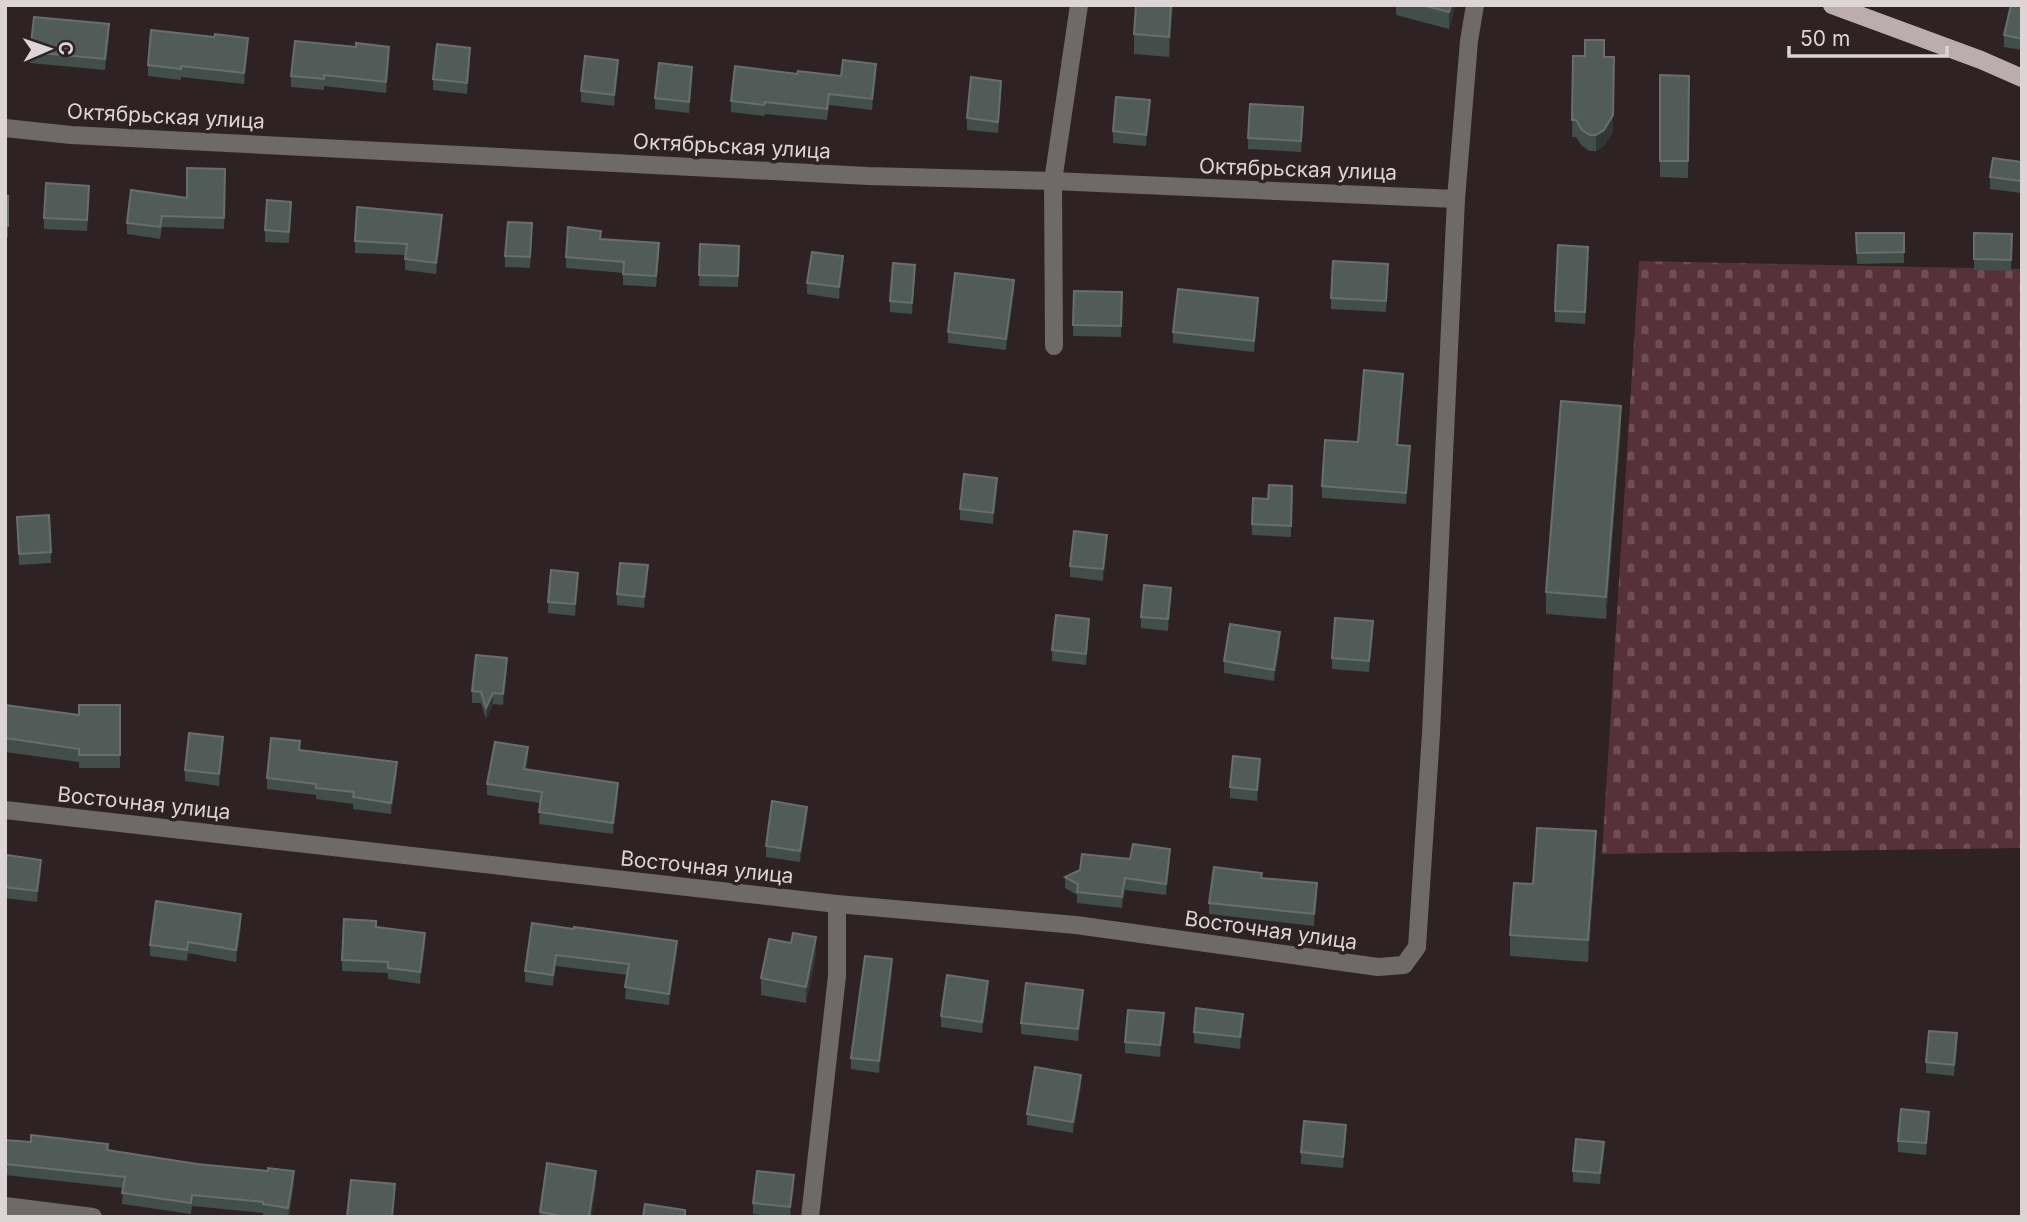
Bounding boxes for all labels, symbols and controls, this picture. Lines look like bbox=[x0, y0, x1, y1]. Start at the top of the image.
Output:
north arrow bbox=[14, 14, 84, 84]
scale bar bbox=[1789, 14, 1946, 58]
text: 50 m bbox=[1800, 26, 1850, 51]
text: С bbox=[54, 41, 77, 56]
street label: Октябрьская улица bbox=[66, 98, 266, 134]
street label: Октябрьская улица bbox=[632, 128, 832, 164]
street label: Октябрьская улица bbox=[1198, 153, 1398, 185]
street label: Восточная улица bbox=[56, 781, 232, 825]
street label: Восточная улица bbox=[619, 845, 795, 889]
street label: Восточная улица bbox=[1183, 906, 1359, 954]

